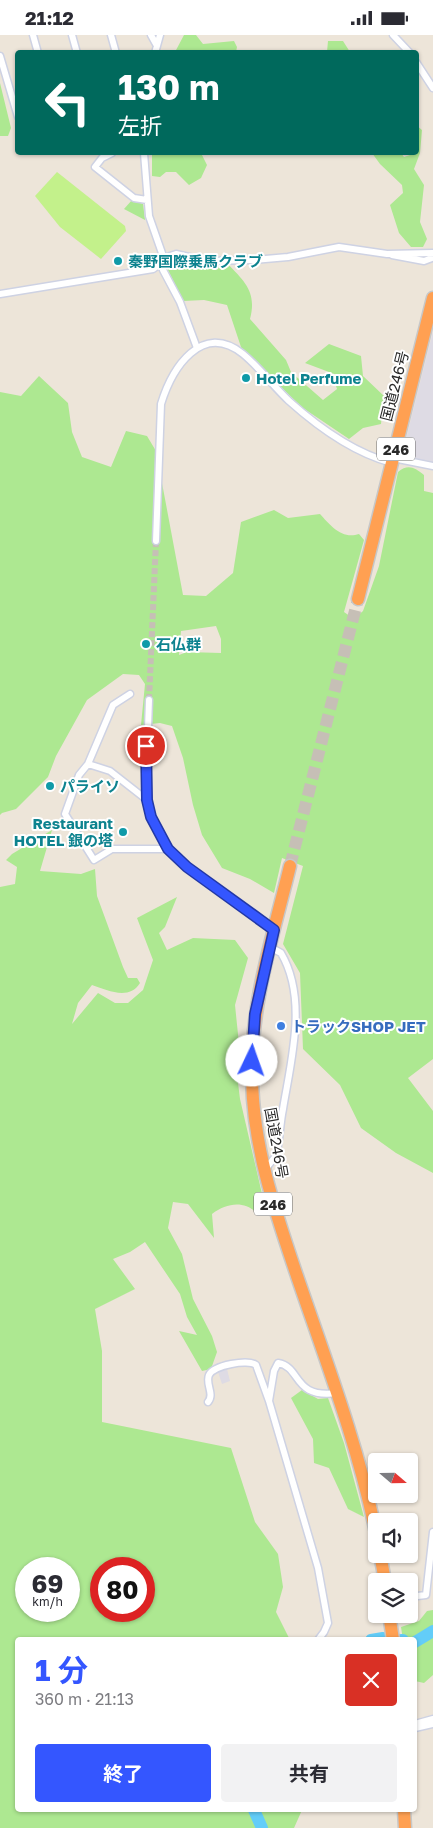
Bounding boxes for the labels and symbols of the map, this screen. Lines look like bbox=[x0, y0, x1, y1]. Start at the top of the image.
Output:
place label: 秦野国際乗馬クラブ bbox=[128, 252, 263, 270]
marker: 秦野国際乗馬クラブ bbox=[112, 255, 124, 267]
street label: 国道246号 bbox=[377, 349, 411, 423]
place label: Hotel Perfume bbox=[256, 369, 361, 387]
marker: Hotel Perfume bbox=[240, 372, 252, 384]
road number: 246 bbox=[377, 437, 415, 461]
place label: 石仏群 bbox=[156, 635, 201, 653]
marker: 石仏群 bbox=[140, 638, 152, 650]
pin bbox=[125, 725, 167, 767]
place label: パライソ bbox=[60, 777, 120, 795]
marker: パライソ bbox=[44, 780, 56, 792]
place label: Restaurant HOTEL 銀の塔 bbox=[14, 814, 113, 849]
marker: Restaurant HOTEL 銀の塔 bbox=[117, 826, 129, 838]
place label: トラックSHOP JET bbox=[291, 1017, 426, 1035]
marker: トラックSHOP JET bbox=[275, 1020, 287, 1032]
position arrow bbox=[225, 1034, 277, 1086]
street label: 国道246号 bbox=[262, 1106, 292, 1180]
road number: 246 bbox=[254, 1193, 292, 1215]
north arrow bbox=[368, 1453, 418, 1503]
speed limit sign: 80 bbox=[90, 1557, 155, 1622]

